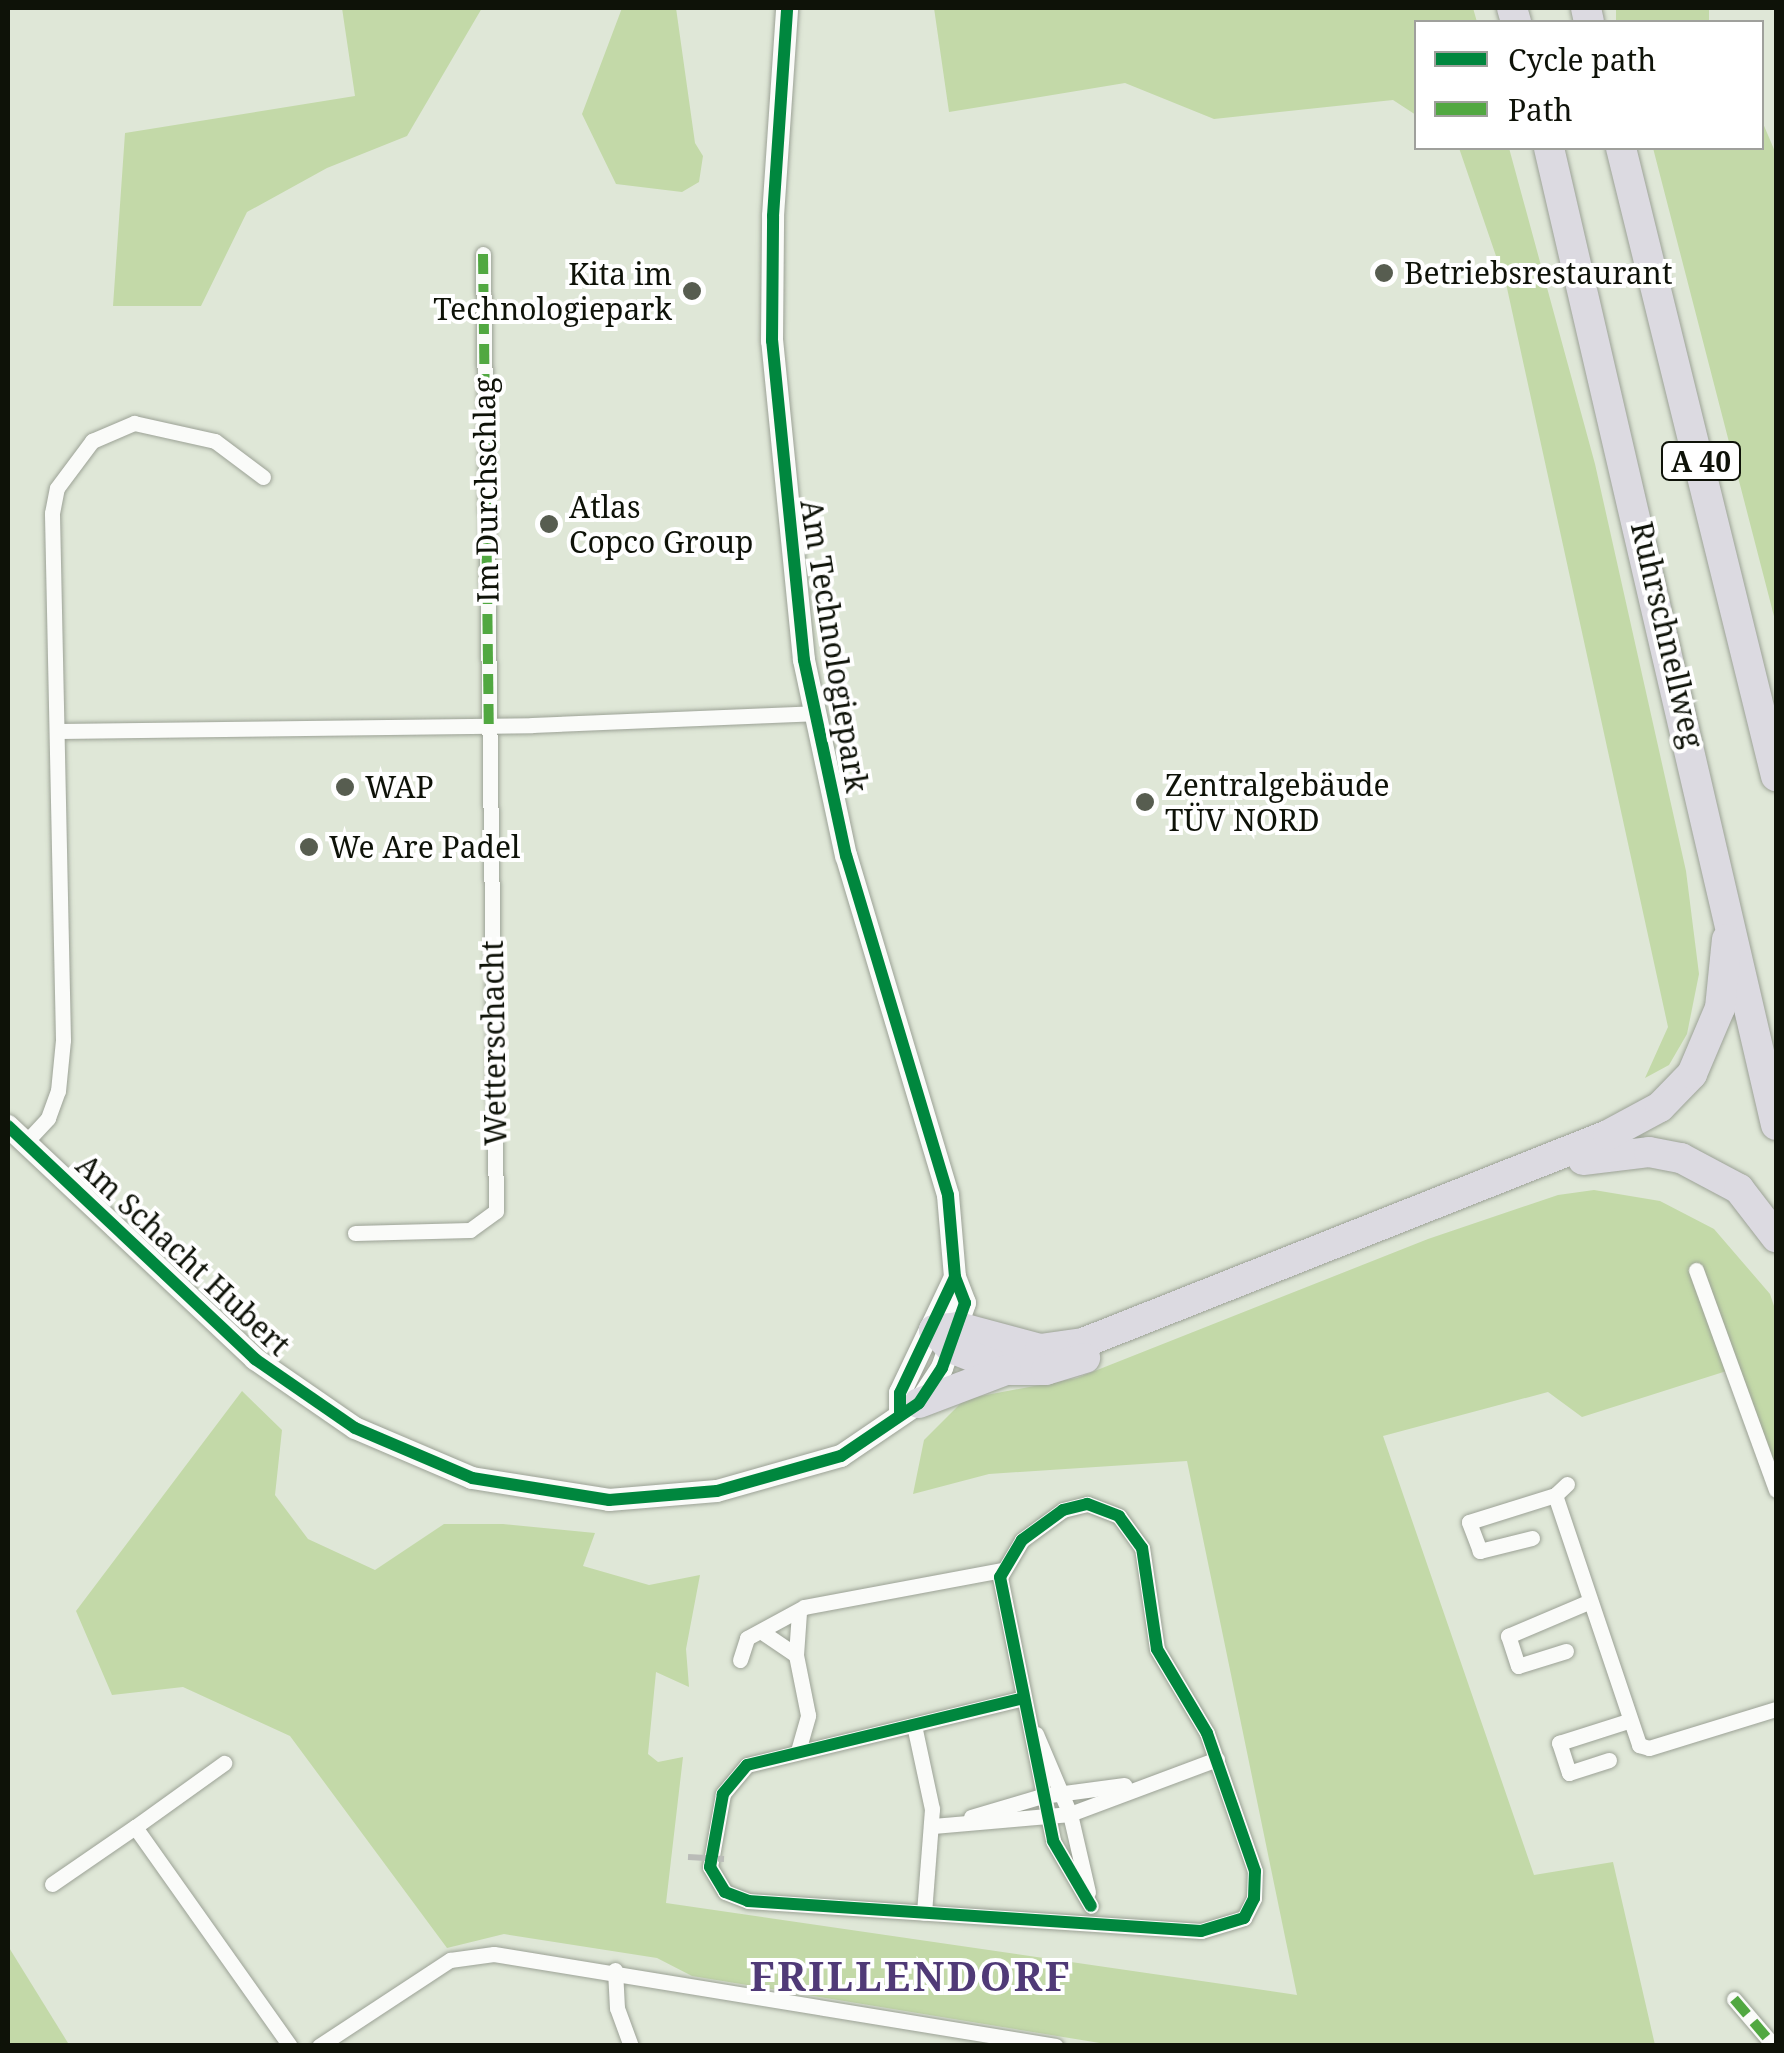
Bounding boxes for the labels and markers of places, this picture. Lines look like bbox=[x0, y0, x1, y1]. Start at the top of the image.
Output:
place label: Betriebsrestaurant bbox=[1404, 255, 1672, 291]
place label: Kita im Technologiepark bbox=[433, 256, 672, 326]
marker: Betriebsrestaurant bbox=[1373, 262, 1395, 284]
marker: Kita im Technologiepark bbox=[681, 280, 703, 302]
place label: Atlas Copco Group bbox=[569, 489, 753, 560]
marker: Atlas Copco Group bbox=[538, 513, 560, 535]
place label: Zentralgebäude TÜV NORD bbox=[1165, 767, 1389, 838]
place label: WAP bbox=[365, 769, 434, 805]
marker: WAP bbox=[334, 776, 356, 798]
marker: Zentralgebäude TÜV NORD bbox=[1134, 791, 1156, 813]
place label: We Are Padel bbox=[329, 829, 520, 865]
marker: We Are Padel bbox=[298, 836, 320, 858]

